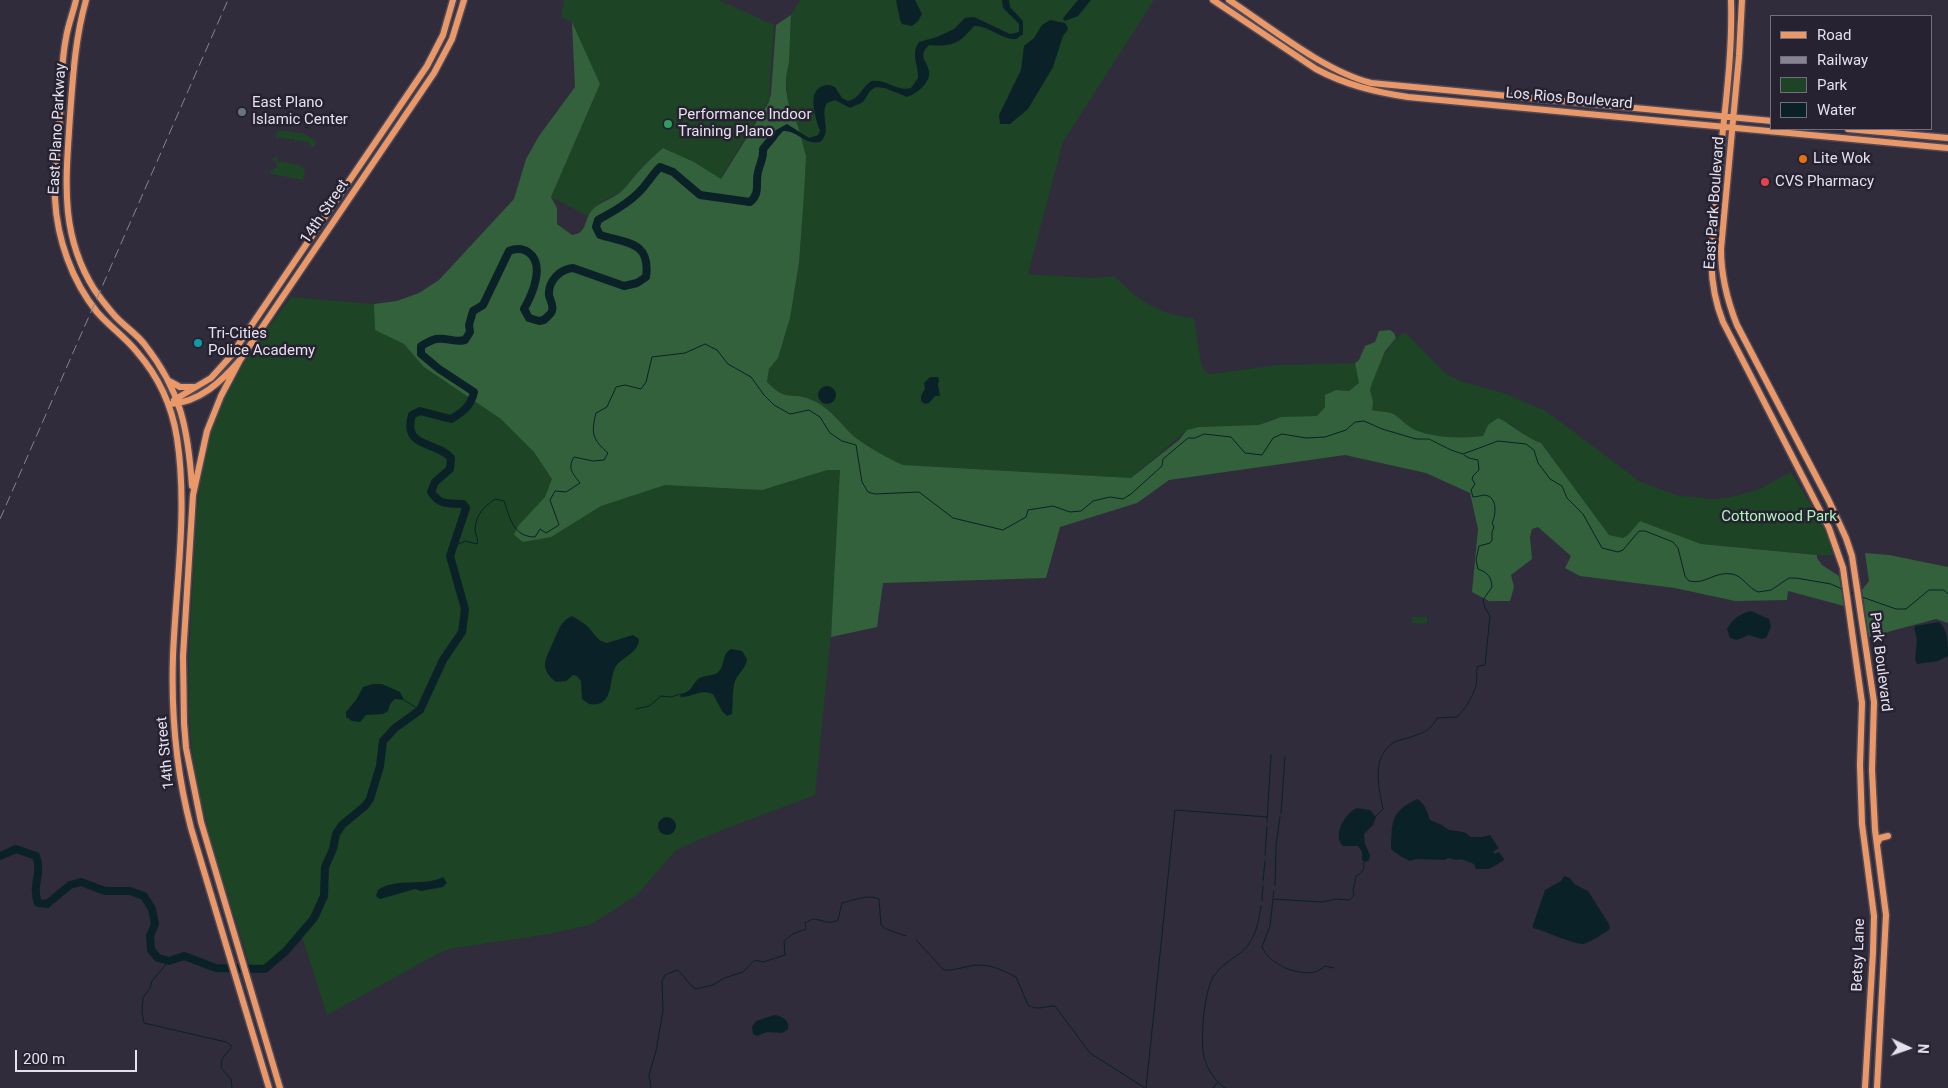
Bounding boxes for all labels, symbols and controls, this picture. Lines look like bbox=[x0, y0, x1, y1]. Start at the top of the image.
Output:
legend bbox=[1770, 15, 1933, 130]
text: Road bbox=[1817, 26, 1851, 44]
text: Railway bbox=[1817, 51, 1868, 69]
street label: East Plano Parkway bbox=[46, 63, 70, 195]
text: Park bbox=[1817, 76, 1847, 94]
street label: Los Rios Boulevard bbox=[1505, 84, 1633, 114]
place label: East Plano Islamic Center bbox=[252, 94, 348, 129]
text: Water bbox=[1817, 101, 1856, 119]
marker: East Plano Islamic Center bbox=[236, 106, 248, 118]
place label: Performance Indoor Training Plano bbox=[678, 106, 812, 141]
marker: Performance Indoor Training Plano bbox=[662, 118, 674, 130]
street label: East Park Boulevard bbox=[1701, 136, 1729, 270]
place label: Lite Wok bbox=[1813, 150, 1871, 168]
marker: Lite Wok bbox=[1797, 153, 1809, 165]
place label: CVS Pharmacy bbox=[1775, 173, 1874, 191]
marker: CVS Pharmacy bbox=[1759, 176, 1771, 188]
street label: 14th Street bbox=[297, 177, 353, 247]
place label: Tri-Cities Police Academy bbox=[208, 325, 315, 360]
marker: Tri-Cities Police Academy bbox=[192, 337, 204, 349]
park label: Cottonwood Park bbox=[1721, 508, 1837, 526]
street label: Park Boulevard bbox=[1865, 611, 1895, 713]
street label: 14th Street bbox=[153, 716, 179, 790]
street label: Betsy Lane bbox=[1849, 918, 1869, 992]
north arrow bbox=[1883, 1023, 1933, 1073]
scale bar bbox=[18, 1040, 140, 1072]
text: N bbox=[1915, 1043, 1931, 1054]
text: 200 m bbox=[23, 1050, 65, 1068]

